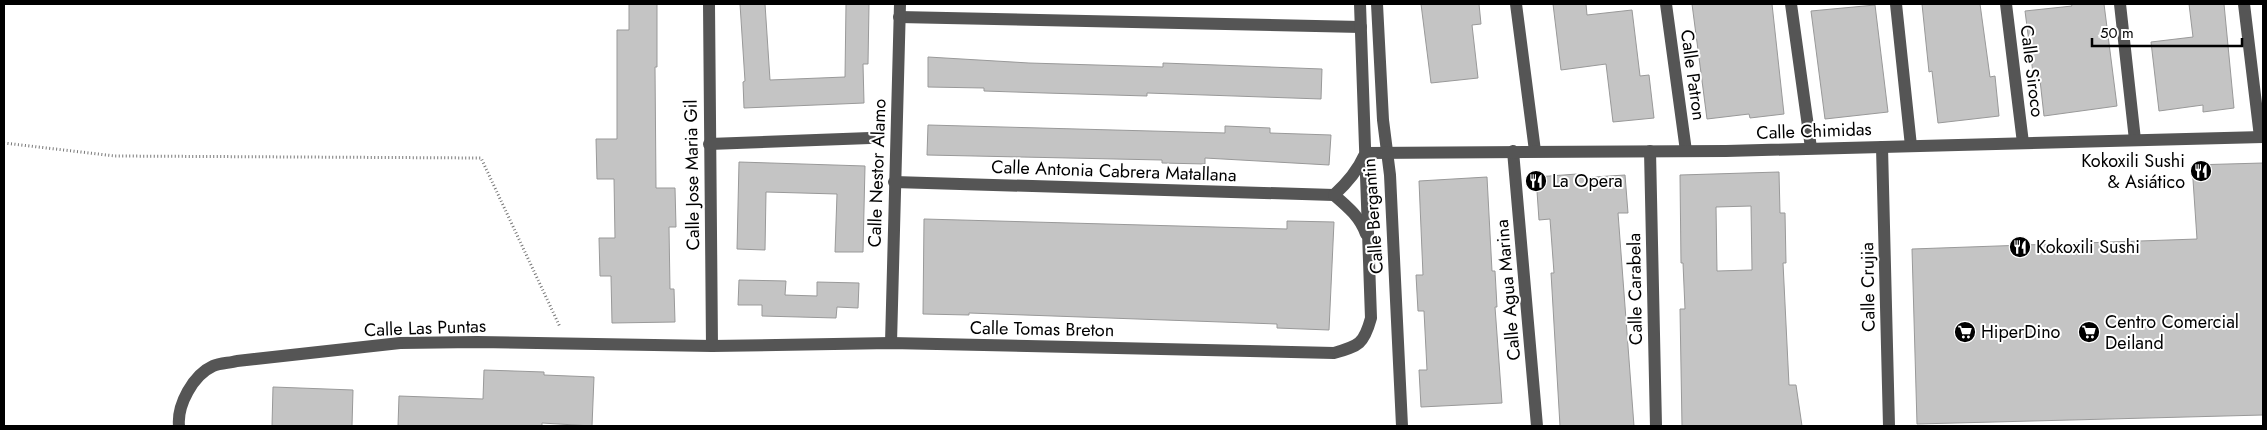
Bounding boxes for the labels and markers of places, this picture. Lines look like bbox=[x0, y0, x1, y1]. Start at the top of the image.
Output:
place label: Kokoxili Sushi & Asiático bbox=[2081, 148, 2185, 195]
restaurant icon: Kokoxili Sushi & Asiático bbox=[2189, 159, 2213, 183]
place label: La Opera bbox=[1552, 168, 1623, 194]
restaurant icon: La Opera bbox=[1524, 169, 1548, 193]
place label: Kokoxili Sushi bbox=[2036, 234, 2140, 260]
restaurant icon: Kokoxili Sushi bbox=[2008, 235, 2032, 259]
place label: Centro Comercial Deiland bbox=[2105, 309, 2239, 356]
place label: HiperDino bbox=[1981, 319, 2061, 345]
supermarket icon: HiperDino bbox=[1953, 320, 1977, 344]
supermarket icon: Centro Comercial Deiland bbox=[2077, 320, 2101, 344]

